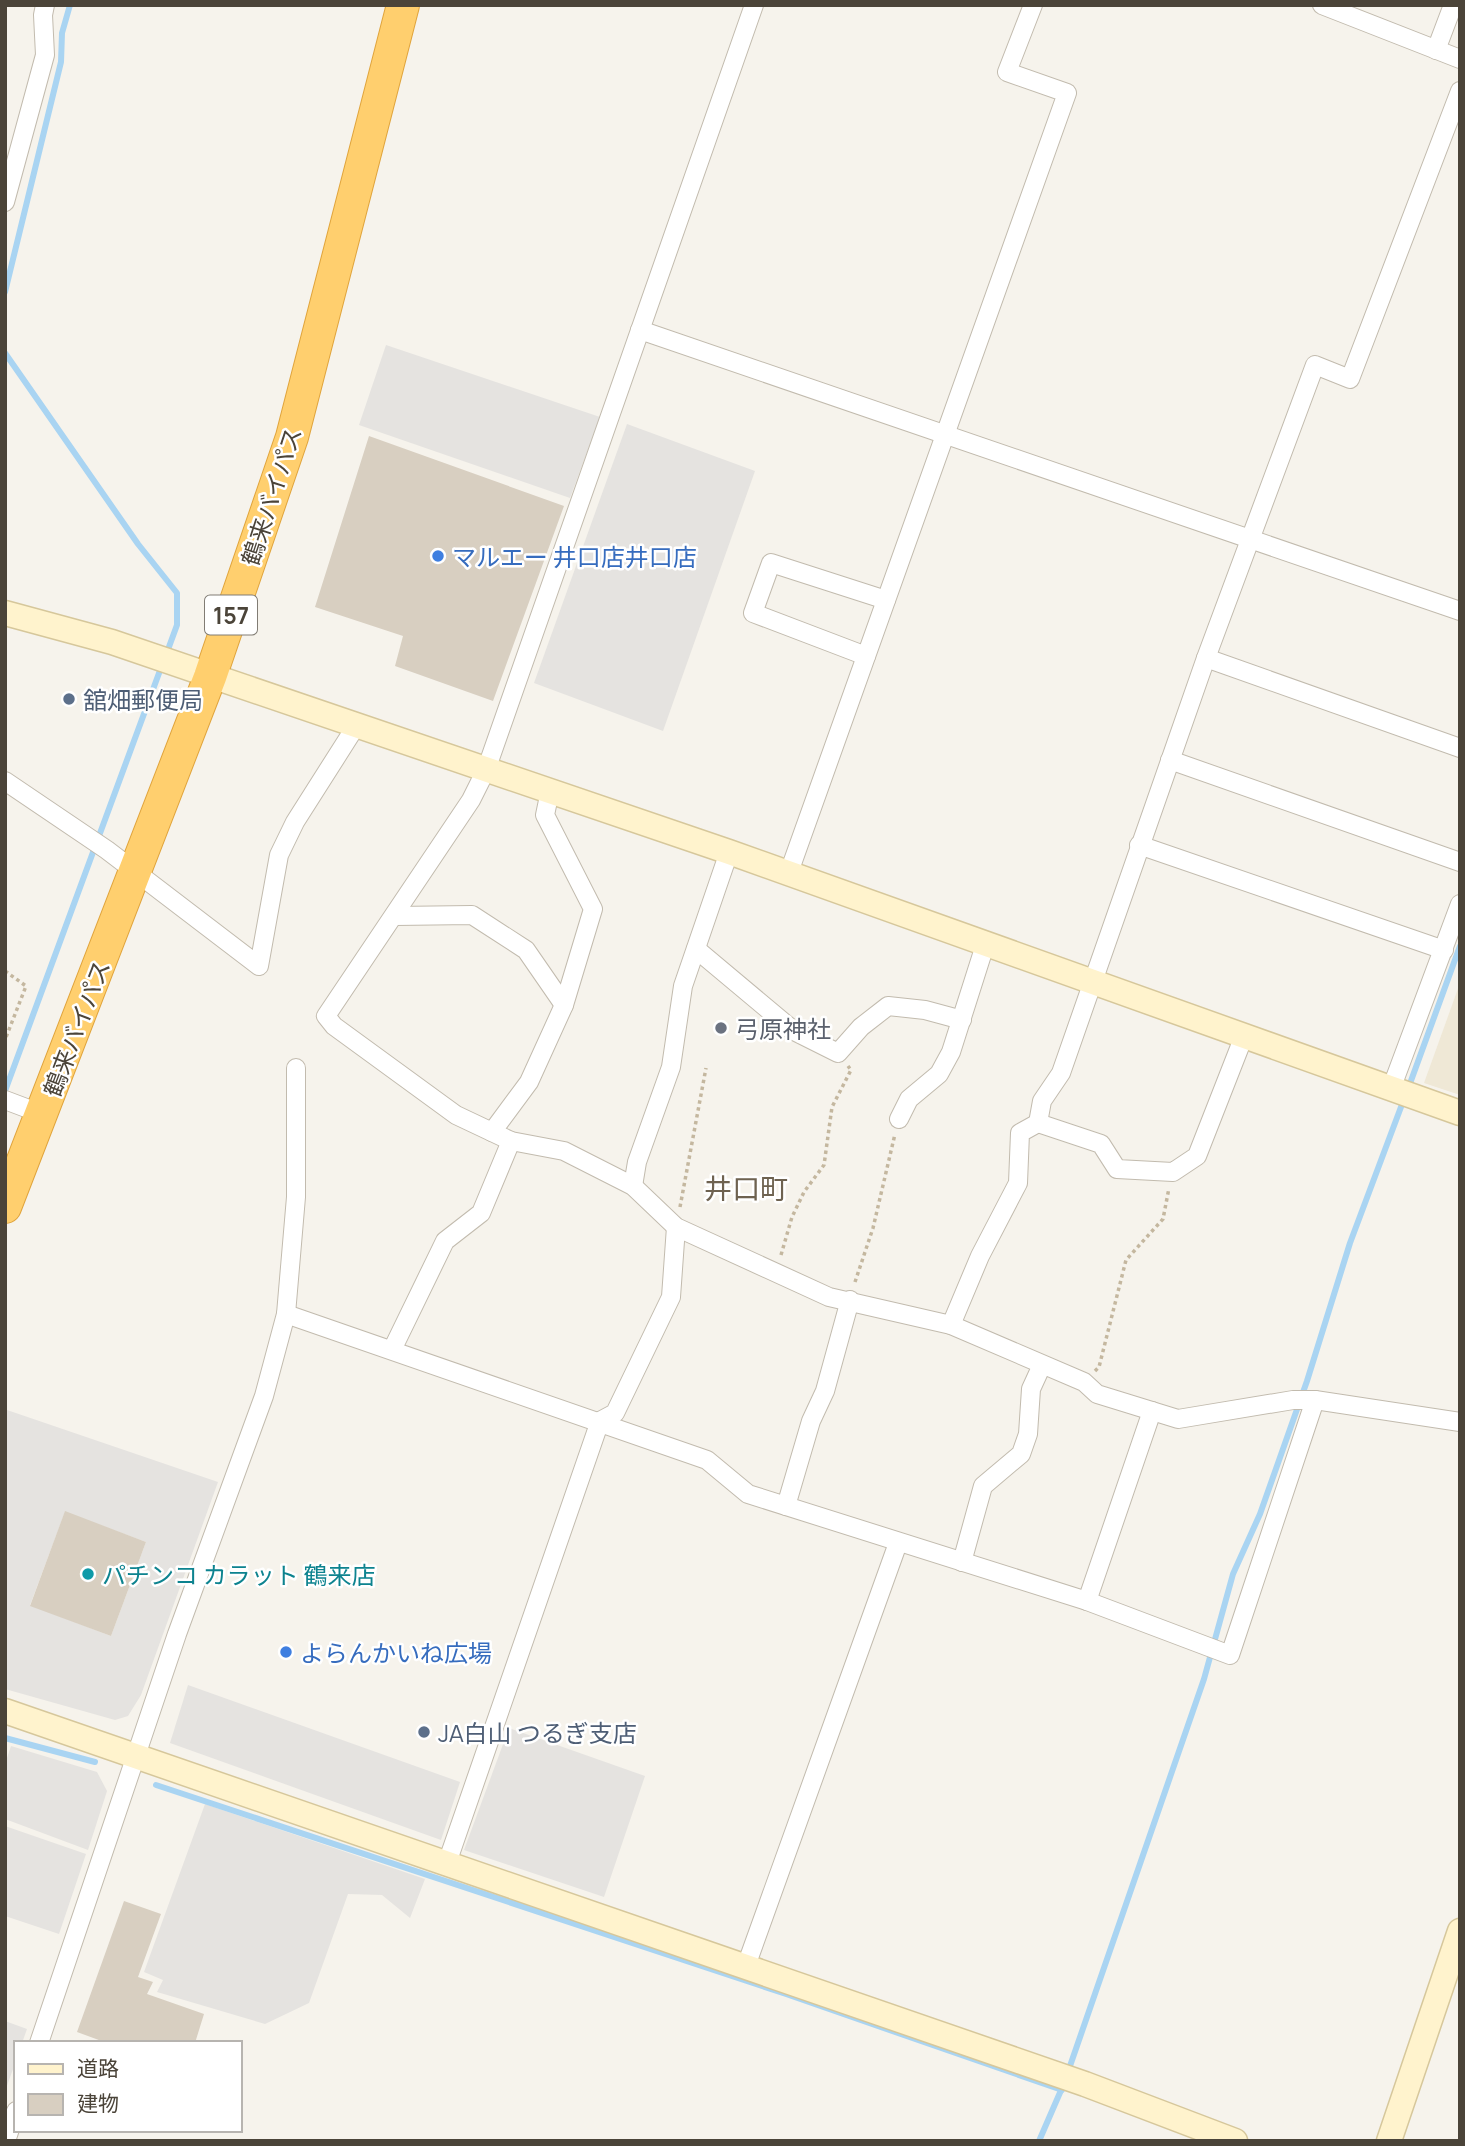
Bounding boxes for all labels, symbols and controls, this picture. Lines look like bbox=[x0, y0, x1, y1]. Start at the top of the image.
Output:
street label: 鶴来バイパス bbox=[233, 423, 309, 569]
place label: マルエー 井口店井口店 bbox=[452, 540, 697, 573]
marker: マルエー 井口店井口店 bbox=[430, 548, 446, 564]
road number: 157 bbox=[205, 596, 257, 635]
place label: 舘畑郵便局 bbox=[83, 683, 203, 716]
marker: 舘畑郵便局 bbox=[61, 691, 77, 707]
street label: 鶴来バイパス bbox=[35, 955, 117, 1101]
place label: 弓原神社 bbox=[735, 1012, 831, 1045]
marker: 弓原神社 bbox=[713, 1020, 729, 1036]
district label: 井口町 bbox=[704, 1169, 788, 1207]
place label: パチンコ カラット 鶴来店 bbox=[102, 1558, 376, 1591]
marker: パチンコ カラット 鶴来店 bbox=[80, 1566, 96, 1582]
place label: よらんかいね広場 bbox=[300, 1636, 492, 1669]
marker: よらんかいね広場 bbox=[278, 1644, 294, 1660]
place label: JA白山 つるぎ支店 bbox=[438, 1716, 637, 1749]
marker: JA白山 つるぎ支店 bbox=[416, 1724, 432, 1740]
legend bbox=[14, 2041, 242, 2132]
text: 道路 bbox=[77, 2054, 119, 2082]
text: 建物 bbox=[77, 2089, 119, 2117]

